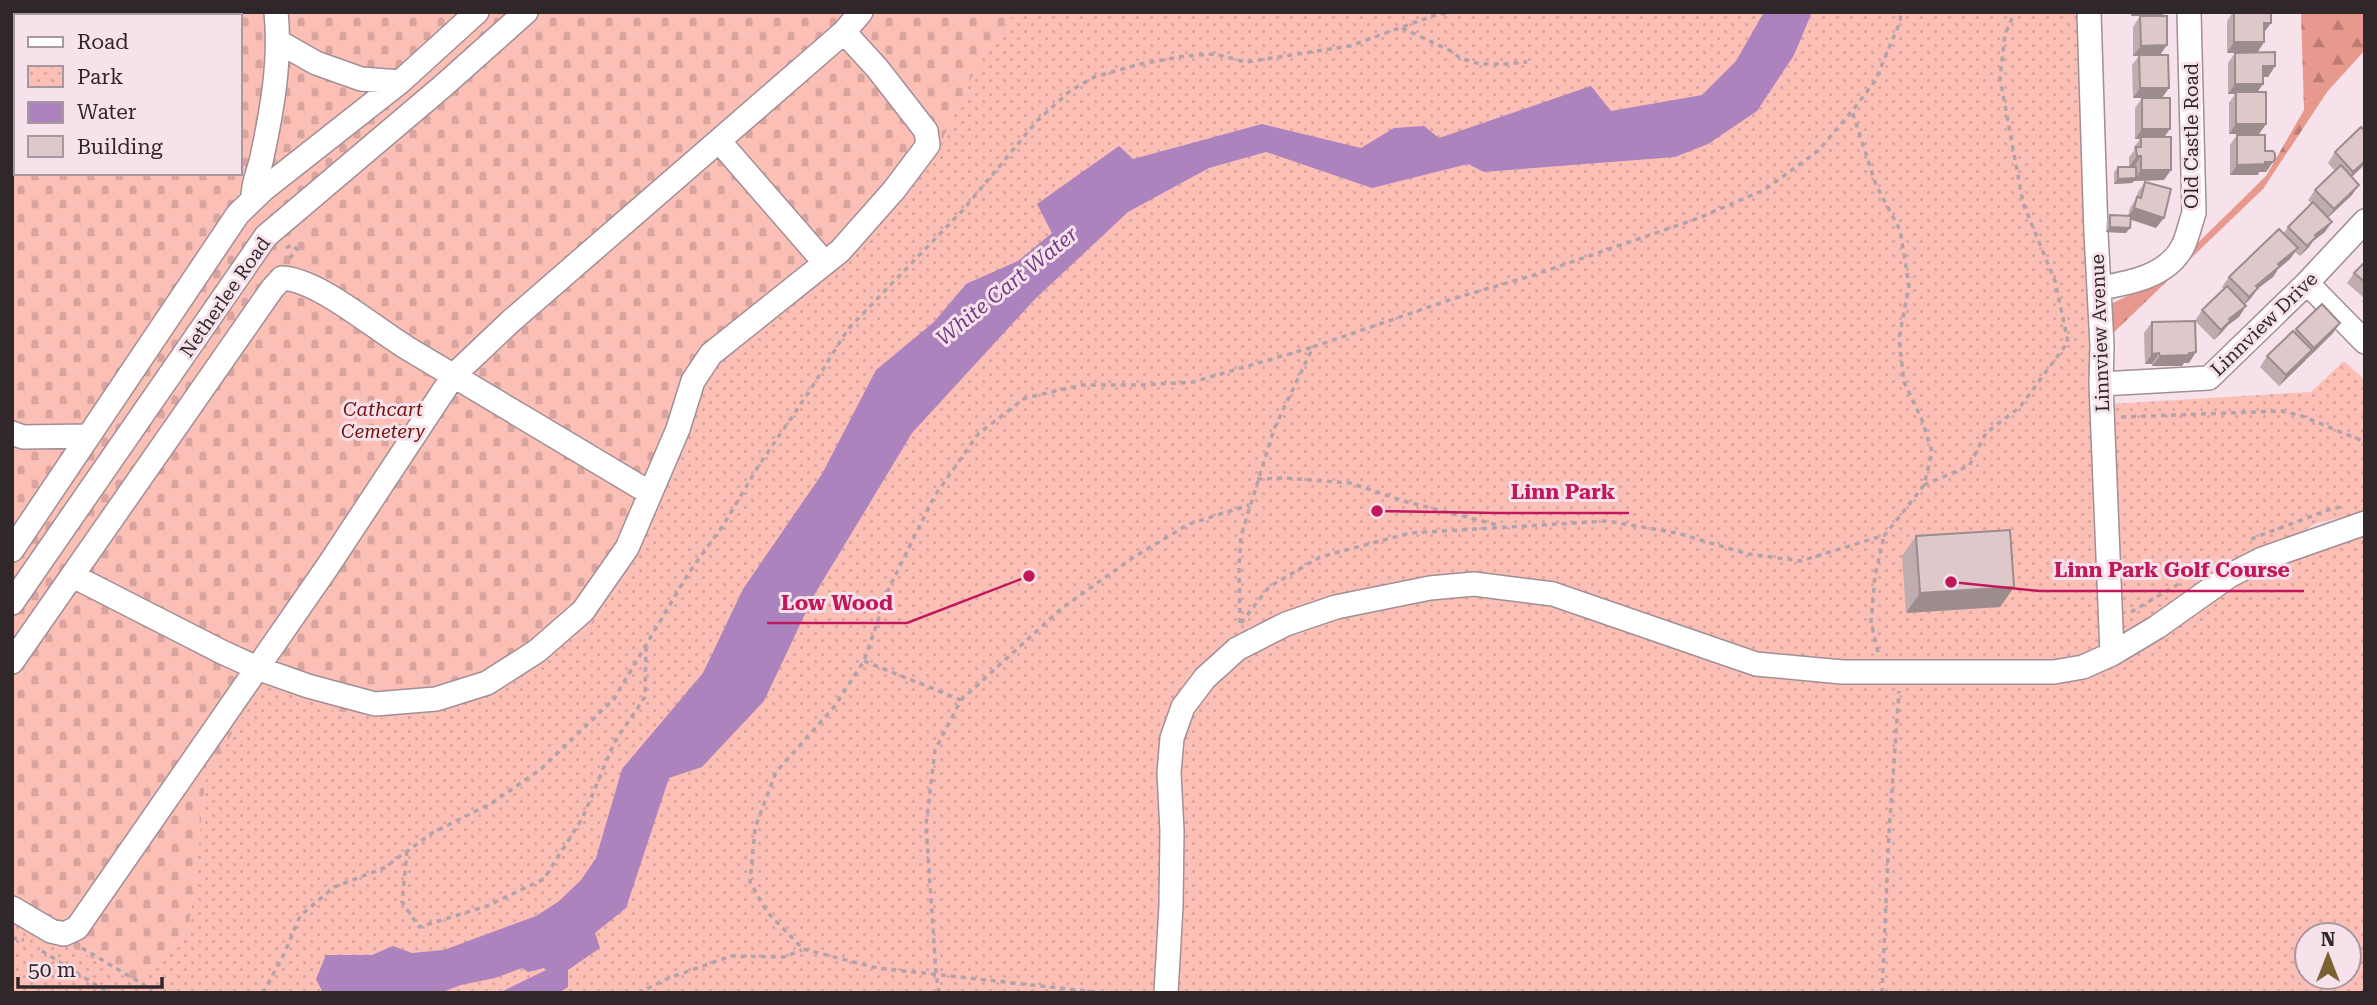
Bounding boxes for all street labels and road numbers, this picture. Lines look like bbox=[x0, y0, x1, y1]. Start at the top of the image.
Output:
street label: Old Castle Road bbox=[2180, 63, 2203, 209]
street label: Netherlee Road bbox=[175, 233, 275, 361]
street label: Linnview Avenue bbox=[2086, 254, 2114, 412]
street label: Linnview Drive bbox=[2206, 267, 2322, 381]

